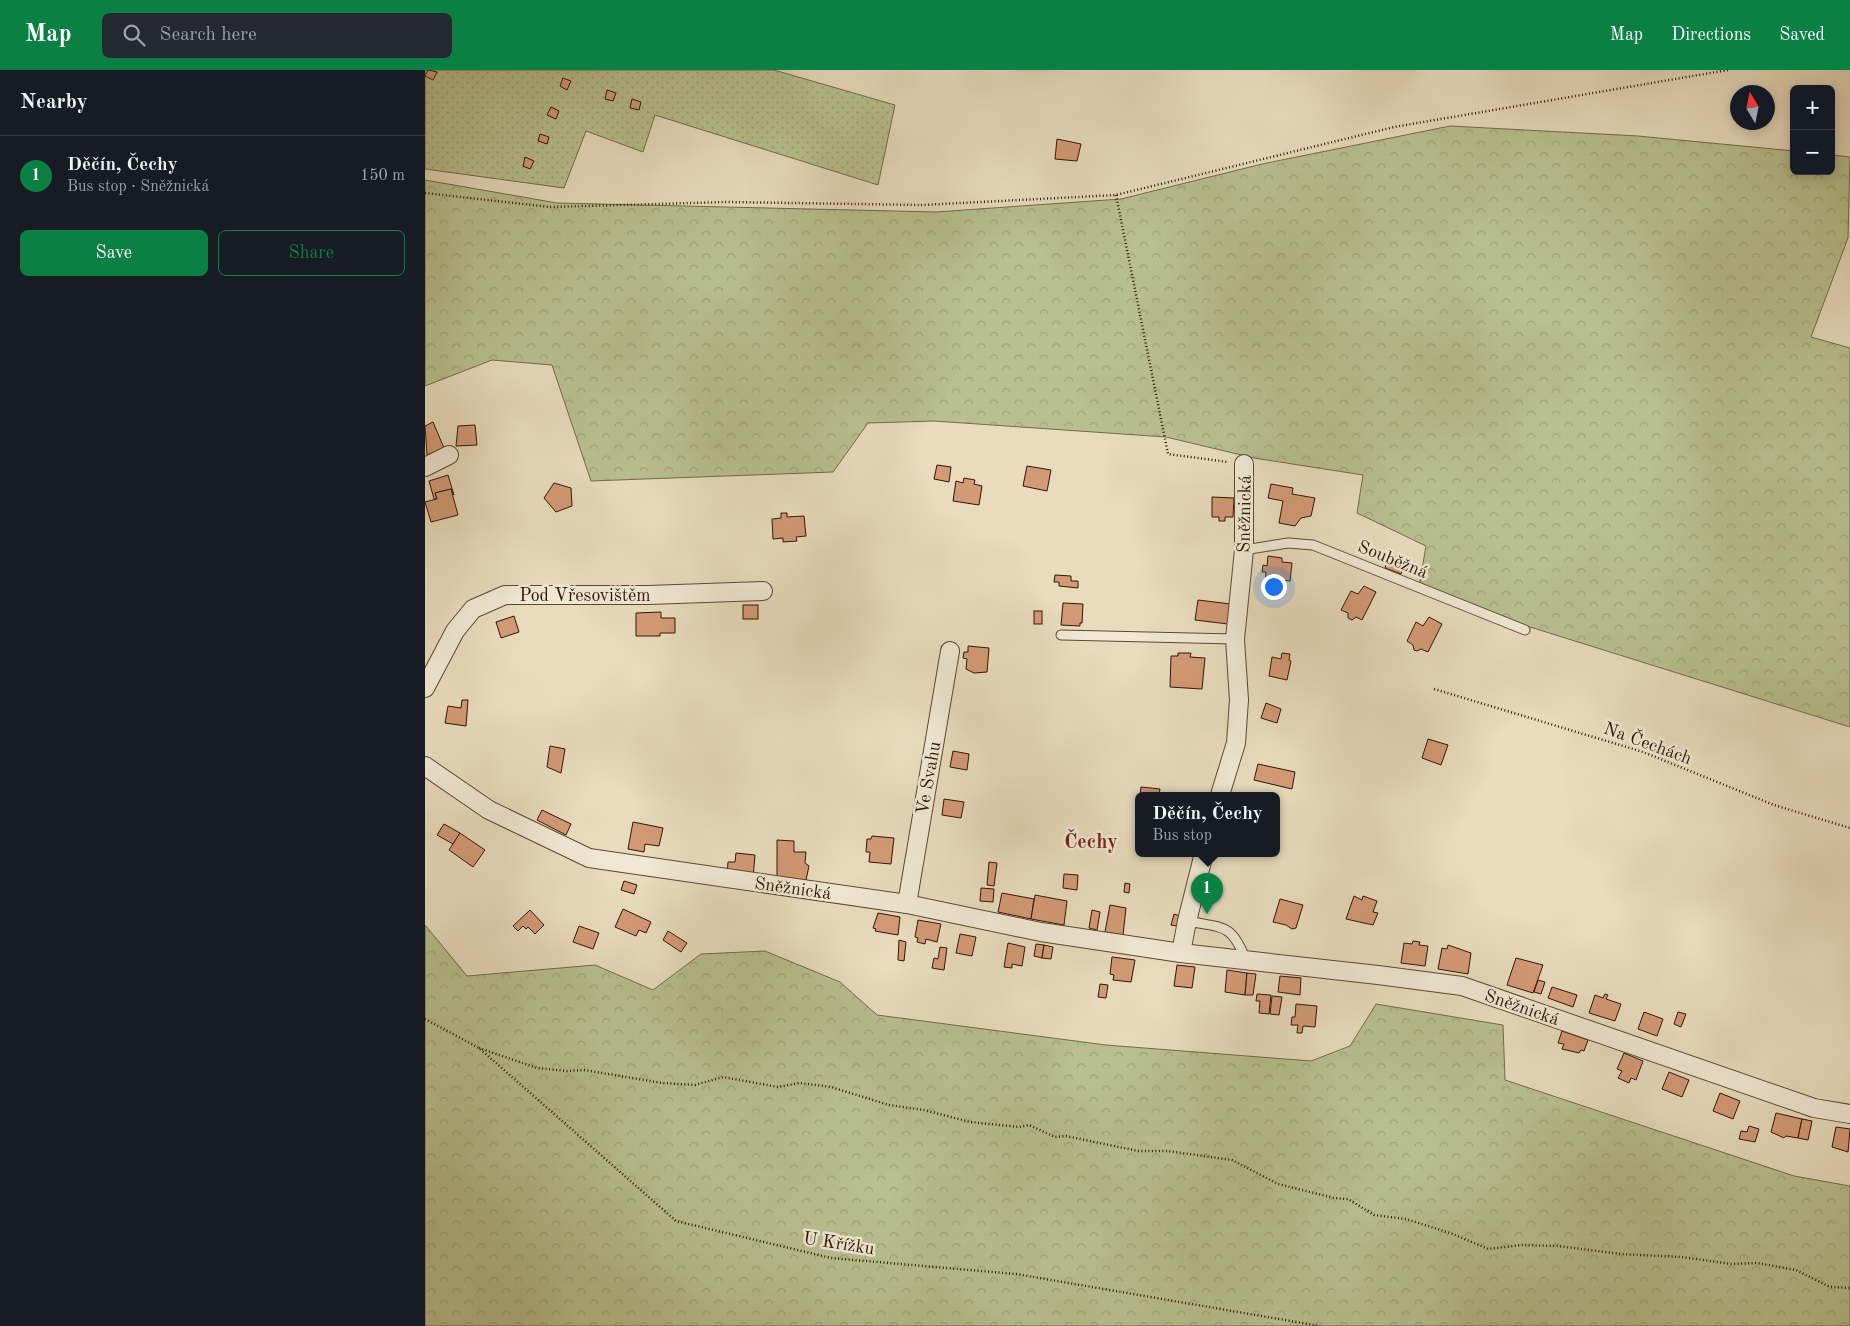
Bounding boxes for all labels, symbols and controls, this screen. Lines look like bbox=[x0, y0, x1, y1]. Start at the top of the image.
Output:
search box bbox=[102, 13, 452, 58]
icon: search bbox=[120, 21, 148, 49]
text: Map bbox=[25, 23, 72, 47]
text: Search here bbox=[160, 26, 257, 45]
text: Map bbox=[1610, 26, 1643, 44]
text: Directions bbox=[1671, 26, 1751, 44]
text: Saved bbox=[1779, 26, 1825, 44]
north arrow bbox=[1730, 85, 1775, 130]
map controls bbox=[1790, 85, 1835, 175]
button: + bbox=[1790, 85, 1835, 130]
text: Nearby bbox=[20, 92, 88, 113]
button: − bbox=[1790, 130, 1835, 175]
text: Děčín, Čechy bbox=[67, 156, 178, 175]
text: 1 bbox=[31, 168, 41, 184]
text: 150 m bbox=[360, 168, 405, 184]
text: Bus stop · Sněžnická bbox=[67, 179, 209, 195]
button: Save bbox=[20, 230, 208, 276]
button: Share bbox=[218, 230, 405, 276]
street label: Sněžnická bbox=[1235, 475, 1255, 553]
street label: Souběžná bbox=[1355, 538, 1430, 582]
your location bbox=[1261, 574, 1287, 600]
street label: Pod Vřesovištěm bbox=[519, 587, 651, 605]
street label: Na Čechách bbox=[1601, 715, 1696, 768]
street label: Ve Svahu bbox=[914, 740, 944, 816]
popup bbox=[1135, 792, 1280, 857]
text: Děčín, Čechy bbox=[1152, 805, 1263, 824]
district label: Čechy bbox=[1064, 828, 1118, 853]
text: Bus stop bbox=[1152, 828, 1212, 844]
pin: 1 bbox=[1191, 873, 1223, 914]
street label: Sněžnická bbox=[753, 875, 833, 903]
street label: Sněžnická bbox=[1482, 987, 1561, 1029]
street label: U Křížku bbox=[802, 1229, 876, 1259]

